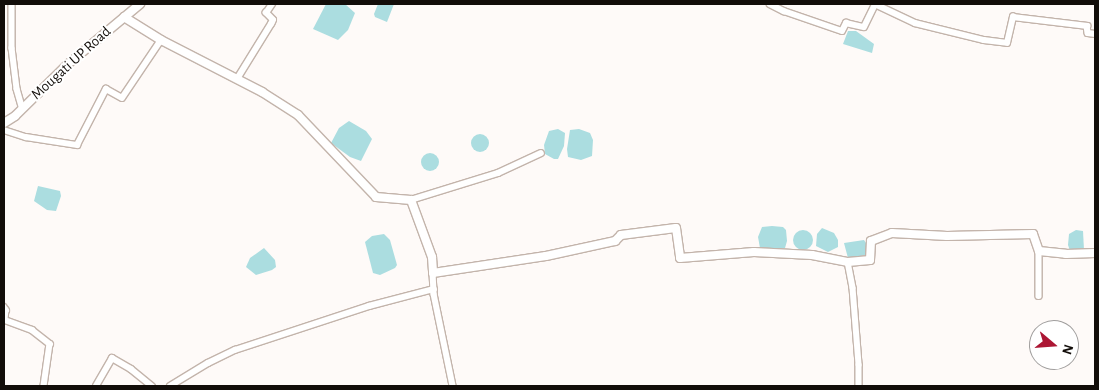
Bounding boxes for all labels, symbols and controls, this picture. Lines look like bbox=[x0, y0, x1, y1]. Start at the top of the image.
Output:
street label: Mougati UP Road bbox=[27, 23, 115, 103]
north arrow bbox=[1029, 320, 1079, 370]
text: N bbox=[1059, 343, 1075, 356]

